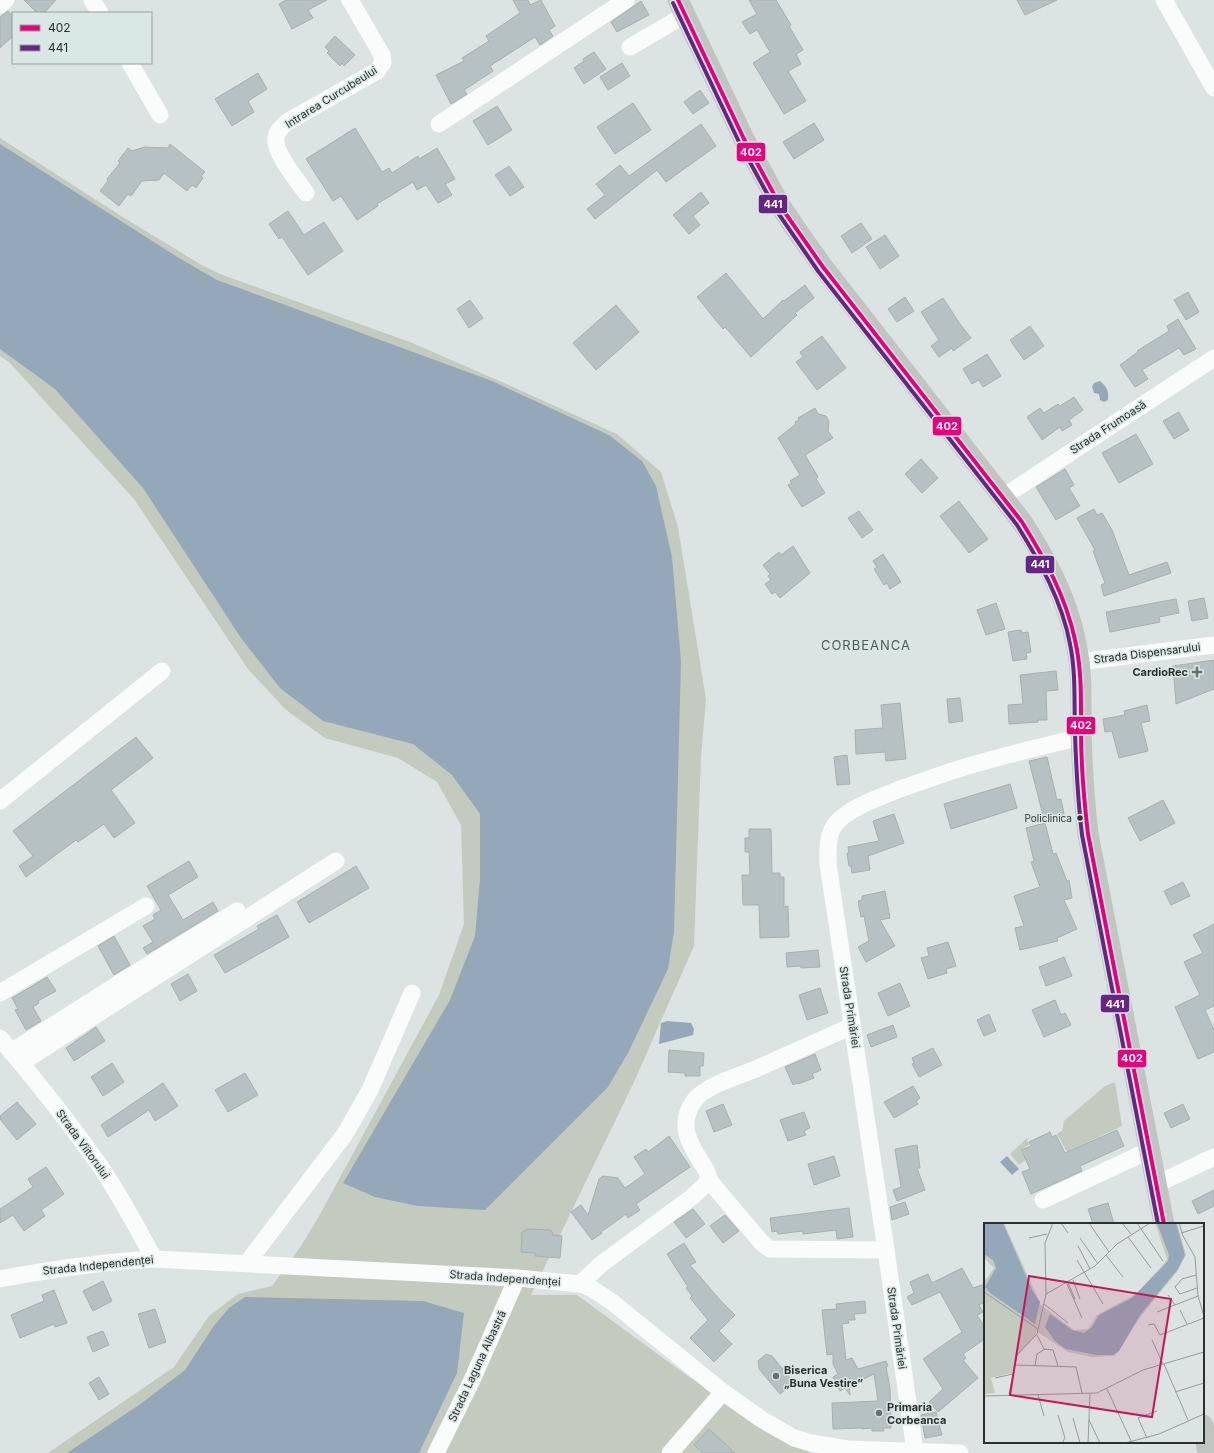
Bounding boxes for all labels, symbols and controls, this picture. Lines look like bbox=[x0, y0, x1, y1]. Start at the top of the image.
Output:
legend bbox=[12, 12, 152, 64]
text: 402 bbox=[48, 20, 71, 35]
text: 441 bbox=[48, 40, 68, 55]
street label: Intrarea Curcubeului bbox=[282, 63, 380, 131]
line badge: 402 bbox=[736, 142, 766, 162]
text: 402 bbox=[740, 145, 762, 159]
line badge: 441 bbox=[758, 194, 788, 214]
text: 441 bbox=[763, 197, 783, 211]
street label: Strada Frumoasă bbox=[1067, 397, 1149, 457]
line badge: 402 bbox=[932, 416, 962, 436]
text: 402 bbox=[936, 419, 958, 433]
line badge: 441 bbox=[1025, 555, 1055, 574]
text: 441 bbox=[1030, 557, 1050, 571]
district label: CORBEANCA bbox=[821, 637, 911, 653]
street label: Strada Dispensarului bbox=[1093, 640, 1201, 666]
place label: CardioRec bbox=[1132, 665, 1189, 679]
marker: CardioRec bbox=[1191, 666, 1203, 678]
line badge: 402 bbox=[1066, 716, 1096, 735]
text: 402 bbox=[1070, 718, 1092, 732]
place label: Policlinica bbox=[1025, 812, 1072, 824]
marker: Policlinica bbox=[1075, 813, 1085, 823]
street label: Strada Primăriei bbox=[837, 965, 863, 1049]
line badge: 441 bbox=[1100, 994, 1130, 1013]
text: 441 bbox=[1105, 997, 1125, 1011]
line badge: 402 bbox=[1117, 1049, 1147, 1068]
text: 402 bbox=[1121, 1051, 1143, 1065]
street label: Strada Viitorului bbox=[53, 1107, 113, 1181]
inset map bbox=[984, 1223, 1204, 1443]
street label: Strada Independenței bbox=[42, 1252, 154, 1278]
street label: Strada Independenței bbox=[449, 1267, 561, 1289]
street label: Strada Primăriei bbox=[884, 1286, 910, 1370]
street label: Strada Laguna Albastră bbox=[445, 1308, 509, 1424]
place label: Biserica „Buna Vestire” bbox=[784, 1363, 863, 1390]
marker: Biserica „Buna Vestire” bbox=[771, 1371, 781, 1381]
place label: Primaria Corbeanca bbox=[887, 1400, 946, 1427]
marker: Primaria Corbeanca bbox=[874, 1408, 884, 1418]

